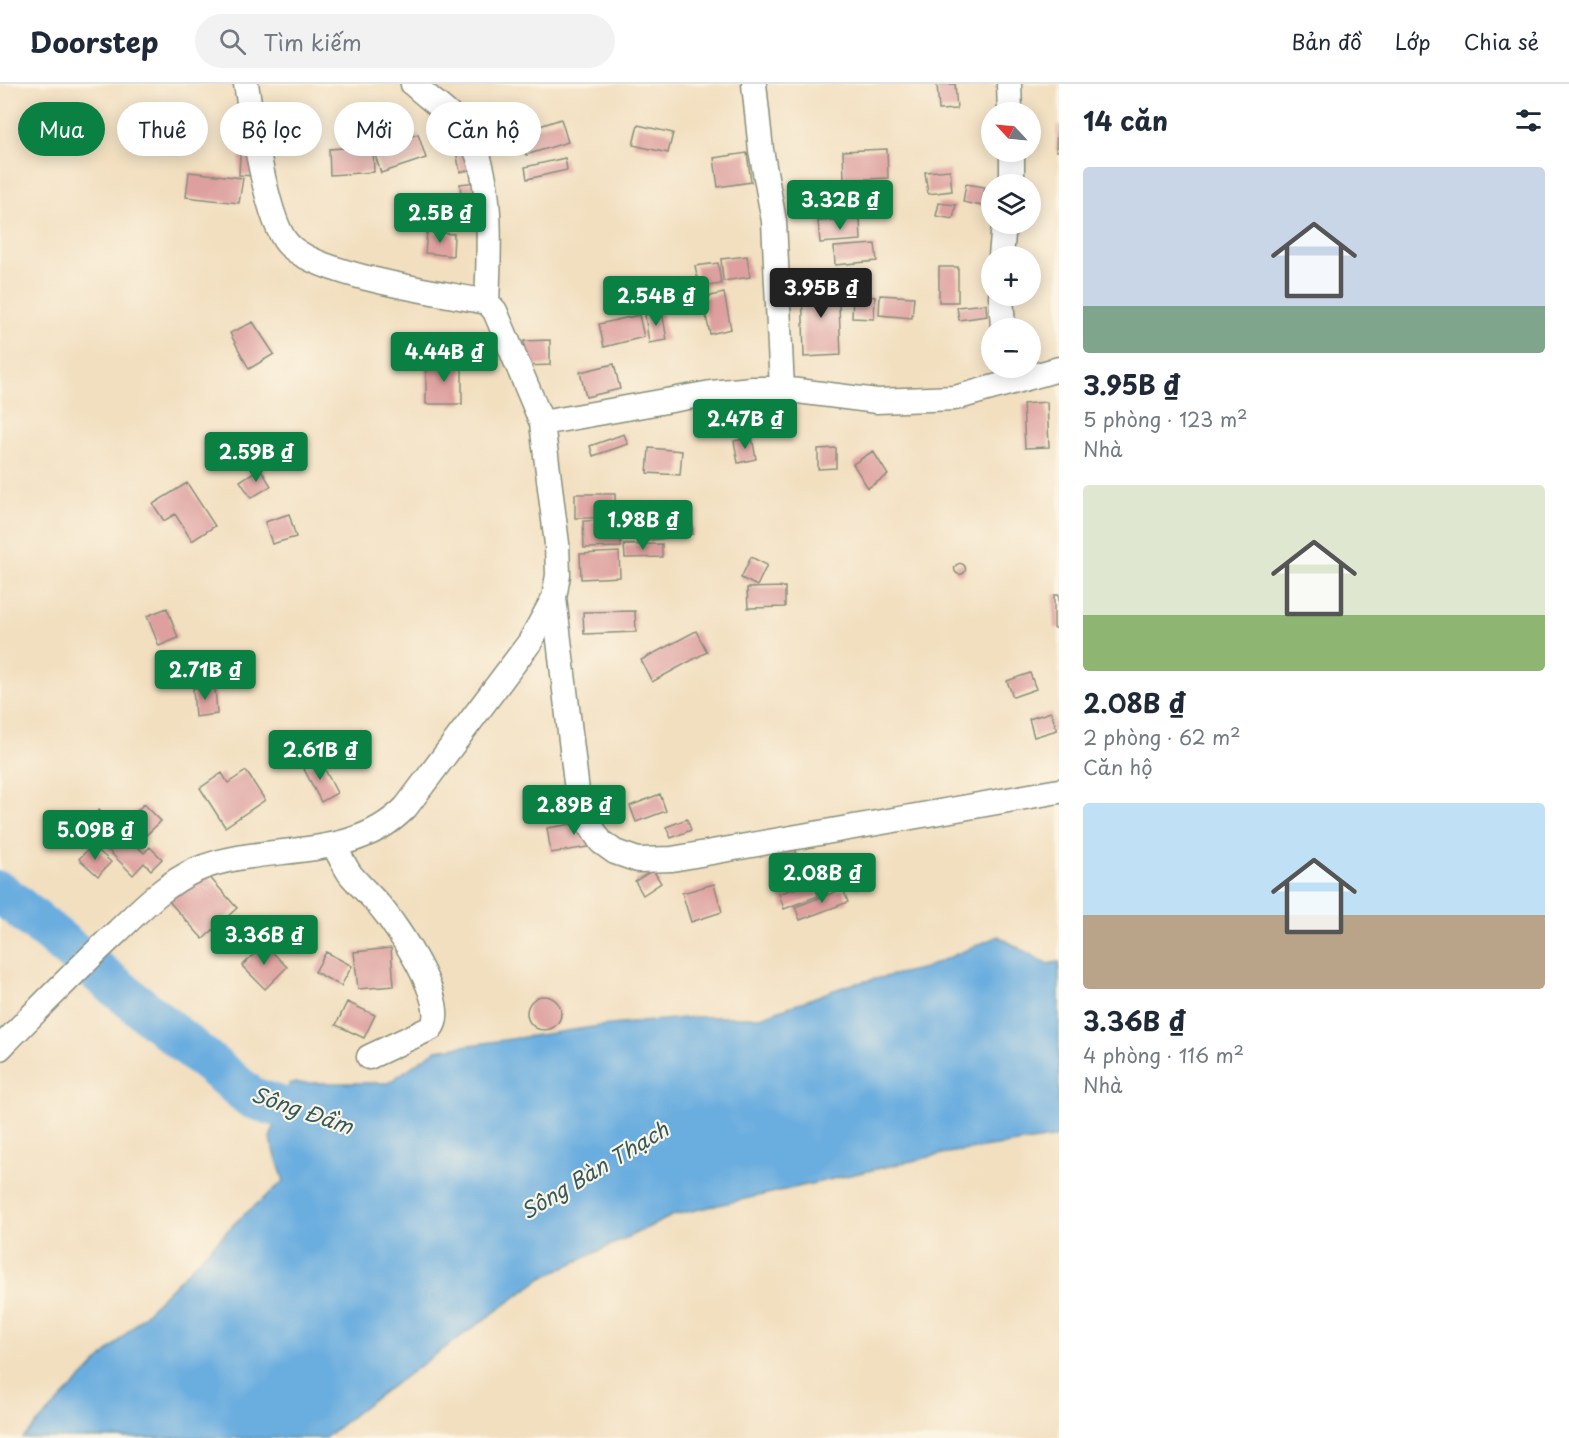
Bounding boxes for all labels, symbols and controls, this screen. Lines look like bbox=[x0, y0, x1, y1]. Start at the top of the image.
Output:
search box bbox=[195, 14, 615, 68]
text: Doorstep bbox=[30, 20, 159, 63]
icon: search bbox=[216, 25, 249, 58]
text: Tìm kiếm bbox=[264, 25, 362, 58]
text: Bản đồ bbox=[1291, 25, 1362, 57]
text: Lớp bbox=[1395, 25, 1431, 57]
text: Chia sẻ bbox=[1464, 25, 1539, 57]
text: 14 căn bbox=[1083, 101, 1168, 140]
chip: Mua bbox=[18, 102, 105, 156]
chip: Thuê bbox=[117, 102, 208, 156]
chip: Bộ lọc bbox=[220, 102, 322, 156]
chip: Mới bbox=[334, 102, 414, 156]
chip: Căn hộ bbox=[426, 102, 541, 156]
north arrow bbox=[981, 102, 1041, 162]
map controls bbox=[981, 102, 1041, 378]
icon: filters bbox=[1512, 104, 1545, 137]
button: layers bbox=[981, 174, 1041, 234]
pin: 3.32B ₫ bbox=[785, 180, 895, 231]
text: 3.32B ₫ bbox=[801, 184, 879, 214]
pin: 2.5B ₫ bbox=[391, 193, 489, 244]
text: 2.5B ₫ bbox=[408, 197, 472, 227]
icon: home bbox=[1260, 206, 1368, 314]
button: + bbox=[981, 246, 1041, 306]
pin: 3.95B ₫ bbox=[766, 268, 876, 319]
text: 3.95B ₫ bbox=[784, 272, 858, 302]
pin: 2.54B ₫ bbox=[601, 276, 711, 327]
text: 2.54B ₫ bbox=[617, 280, 695, 310]
button: − bbox=[981, 318, 1041, 378]
pin: 4.44B ₫ bbox=[389, 332, 499, 383]
text: 4.44B ₫ bbox=[405, 336, 483, 366]
text: 3.95B ₫ bbox=[1083, 365, 1180, 404]
pin: 2.47B ₫ bbox=[690, 399, 800, 450]
text: 2.47B ₫ bbox=[707, 403, 783, 433]
text: 5 phòng · 123 m² bbox=[1083, 404, 1248, 434]
pin: 2.59B ₫ bbox=[201, 432, 311, 483]
text: Nhà bbox=[1083, 434, 1123, 464]
text: 2.59B ₫ bbox=[219, 436, 293, 466]
pin: 1.98B ₫ bbox=[588, 500, 698, 551]
text: 1.98B ₫ bbox=[607, 504, 679, 534]
icon: home bbox=[1260, 524, 1368, 632]
pin: 2.71B ₫ bbox=[150, 650, 260, 701]
text: 2.71B ₫ bbox=[169, 654, 241, 684]
text: 2.08B ₫ bbox=[1083, 683, 1185, 722]
text: 2 phòng · 62 m² bbox=[1083, 722, 1241, 752]
pin: 2.61B ₫ bbox=[265, 730, 375, 781]
text: 2.61B ₫ bbox=[283, 734, 357, 764]
text: Căn hộ bbox=[1083, 752, 1153, 782]
pin: 2.89B ₫ bbox=[519, 785, 629, 836]
text: 2.89B ₫ bbox=[537, 789, 611, 819]
pin: 5.09B ₫ bbox=[40, 810, 150, 861]
text: 5.09B ₫ bbox=[57, 814, 133, 844]
icon: home bbox=[1260, 842, 1368, 950]
pin: 2.08B ₫ bbox=[767, 853, 877, 904]
text: 2.08B ₫ bbox=[783, 857, 861, 887]
pin: 3.36B ₫ bbox=[209, 915, 319, 966]
text: 3.36B ₫ bbox=[225, 919, 303, 949]
text: 3.36B ₫ bbox=[1083, 1001, 1185, 1040]
text: 4 phòng · 116 m² bbox=[1083, 1040, 1244, 1070]
text: Nhà bbox=[1083, 1070, 1123, 1100]
water label: Sông Đầm bbox=[248, 1077, 358, 1142]
water label: Sông Bàn Thạch bbox=[514, 1112, 675, 1226]

